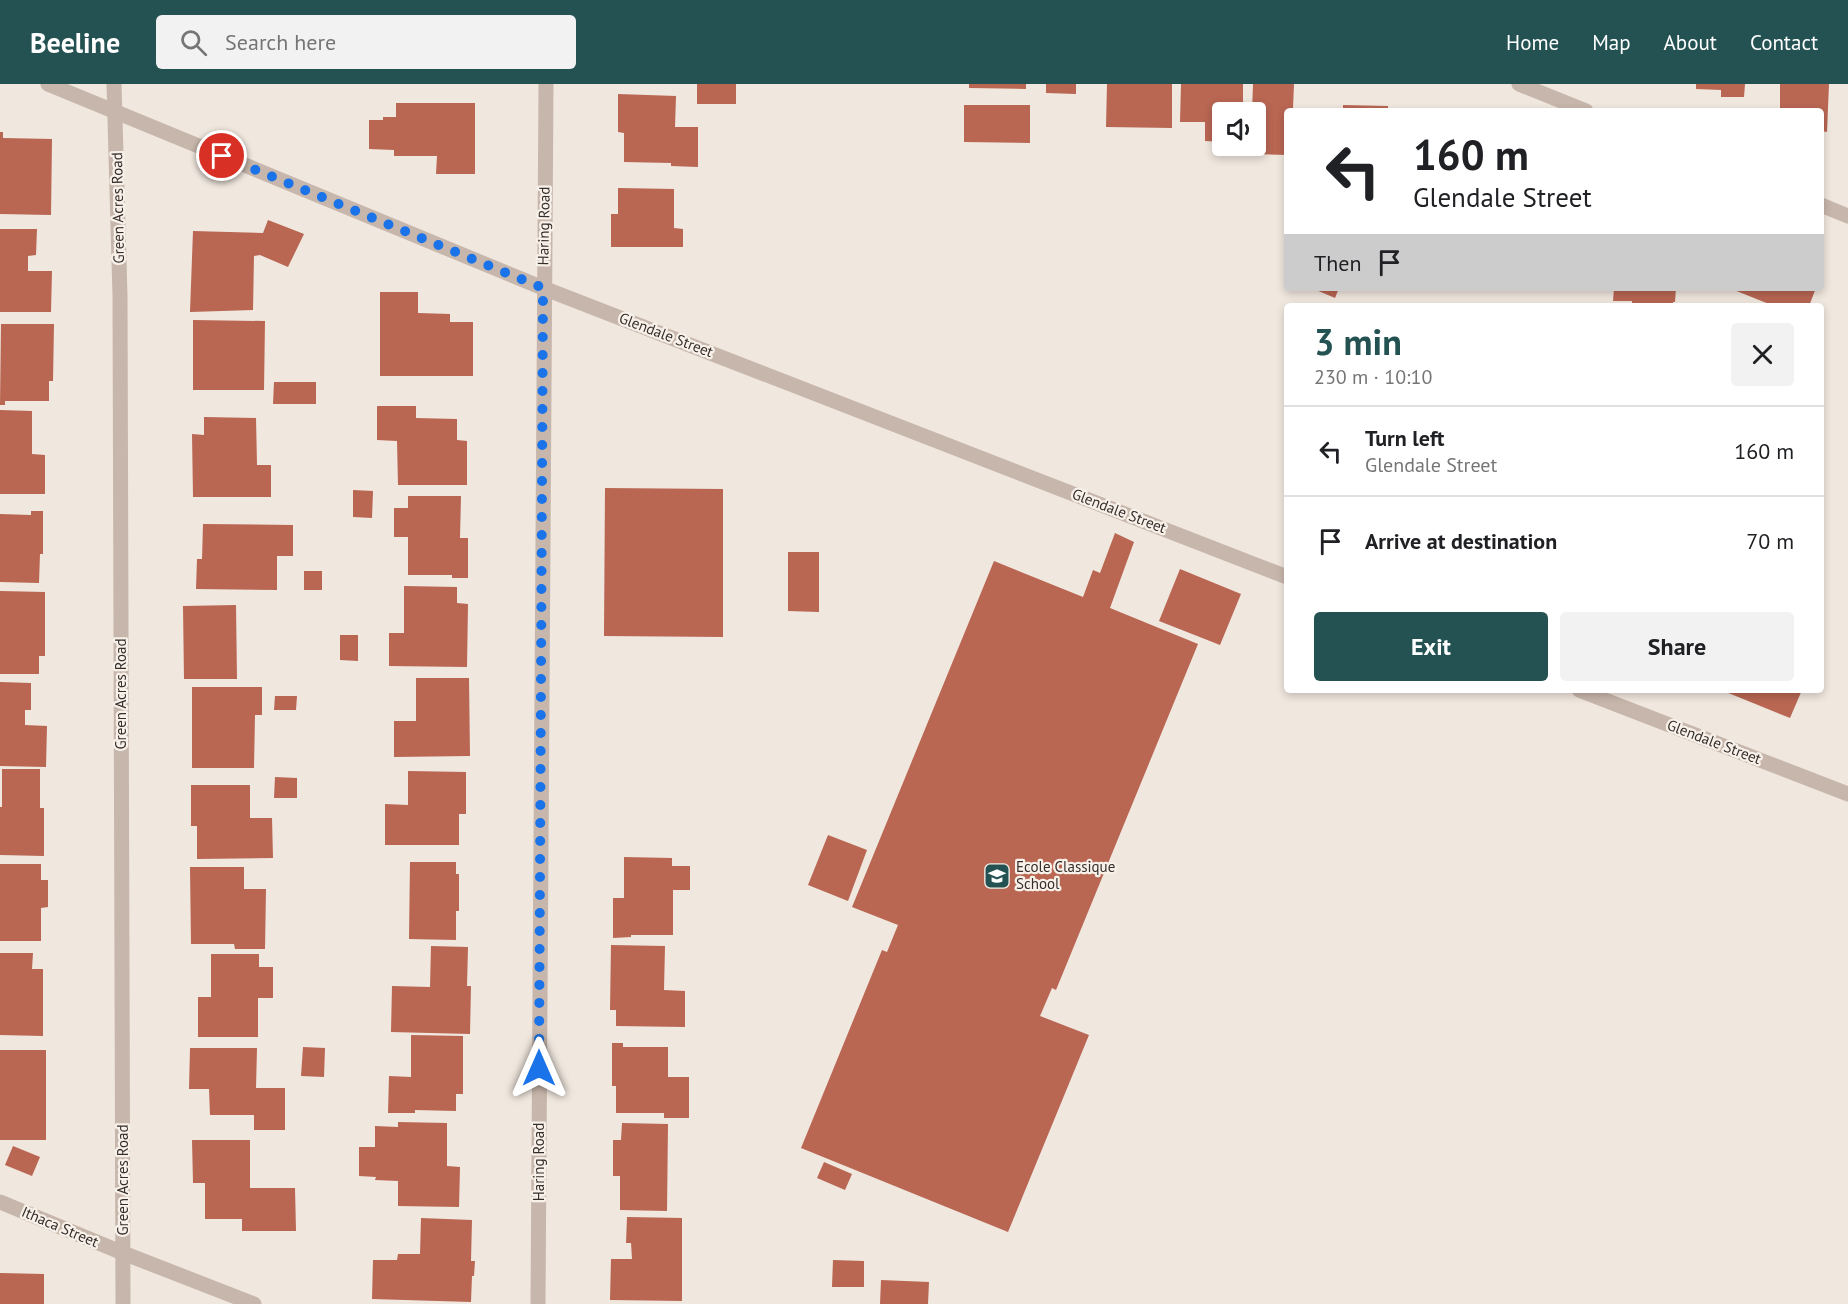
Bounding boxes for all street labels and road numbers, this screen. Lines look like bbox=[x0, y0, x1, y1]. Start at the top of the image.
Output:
street label: Green Acres Road bbox=[107, 152, 128, 264]
street label: Haring Road bbox=[533, 186, 554, 265]
street label: Glendale Street bbox=[616, 308, 716, 361]
street label: Glendale Street bbox=[1069, 484, 1169, 537]
street label: Green Acres Road bbox=[111, 638, 130, 750]
street label: Glendale Street bbox=[1664, 715, 1764, 768]
street label: Haring Road bbox=[529, 1123, 548, 1201]
street label: Green Acres Road bbox=[113, 1124, 132, 1236]
street label: Ithaca Street bbox=[19, 1202, 101, 1251]

